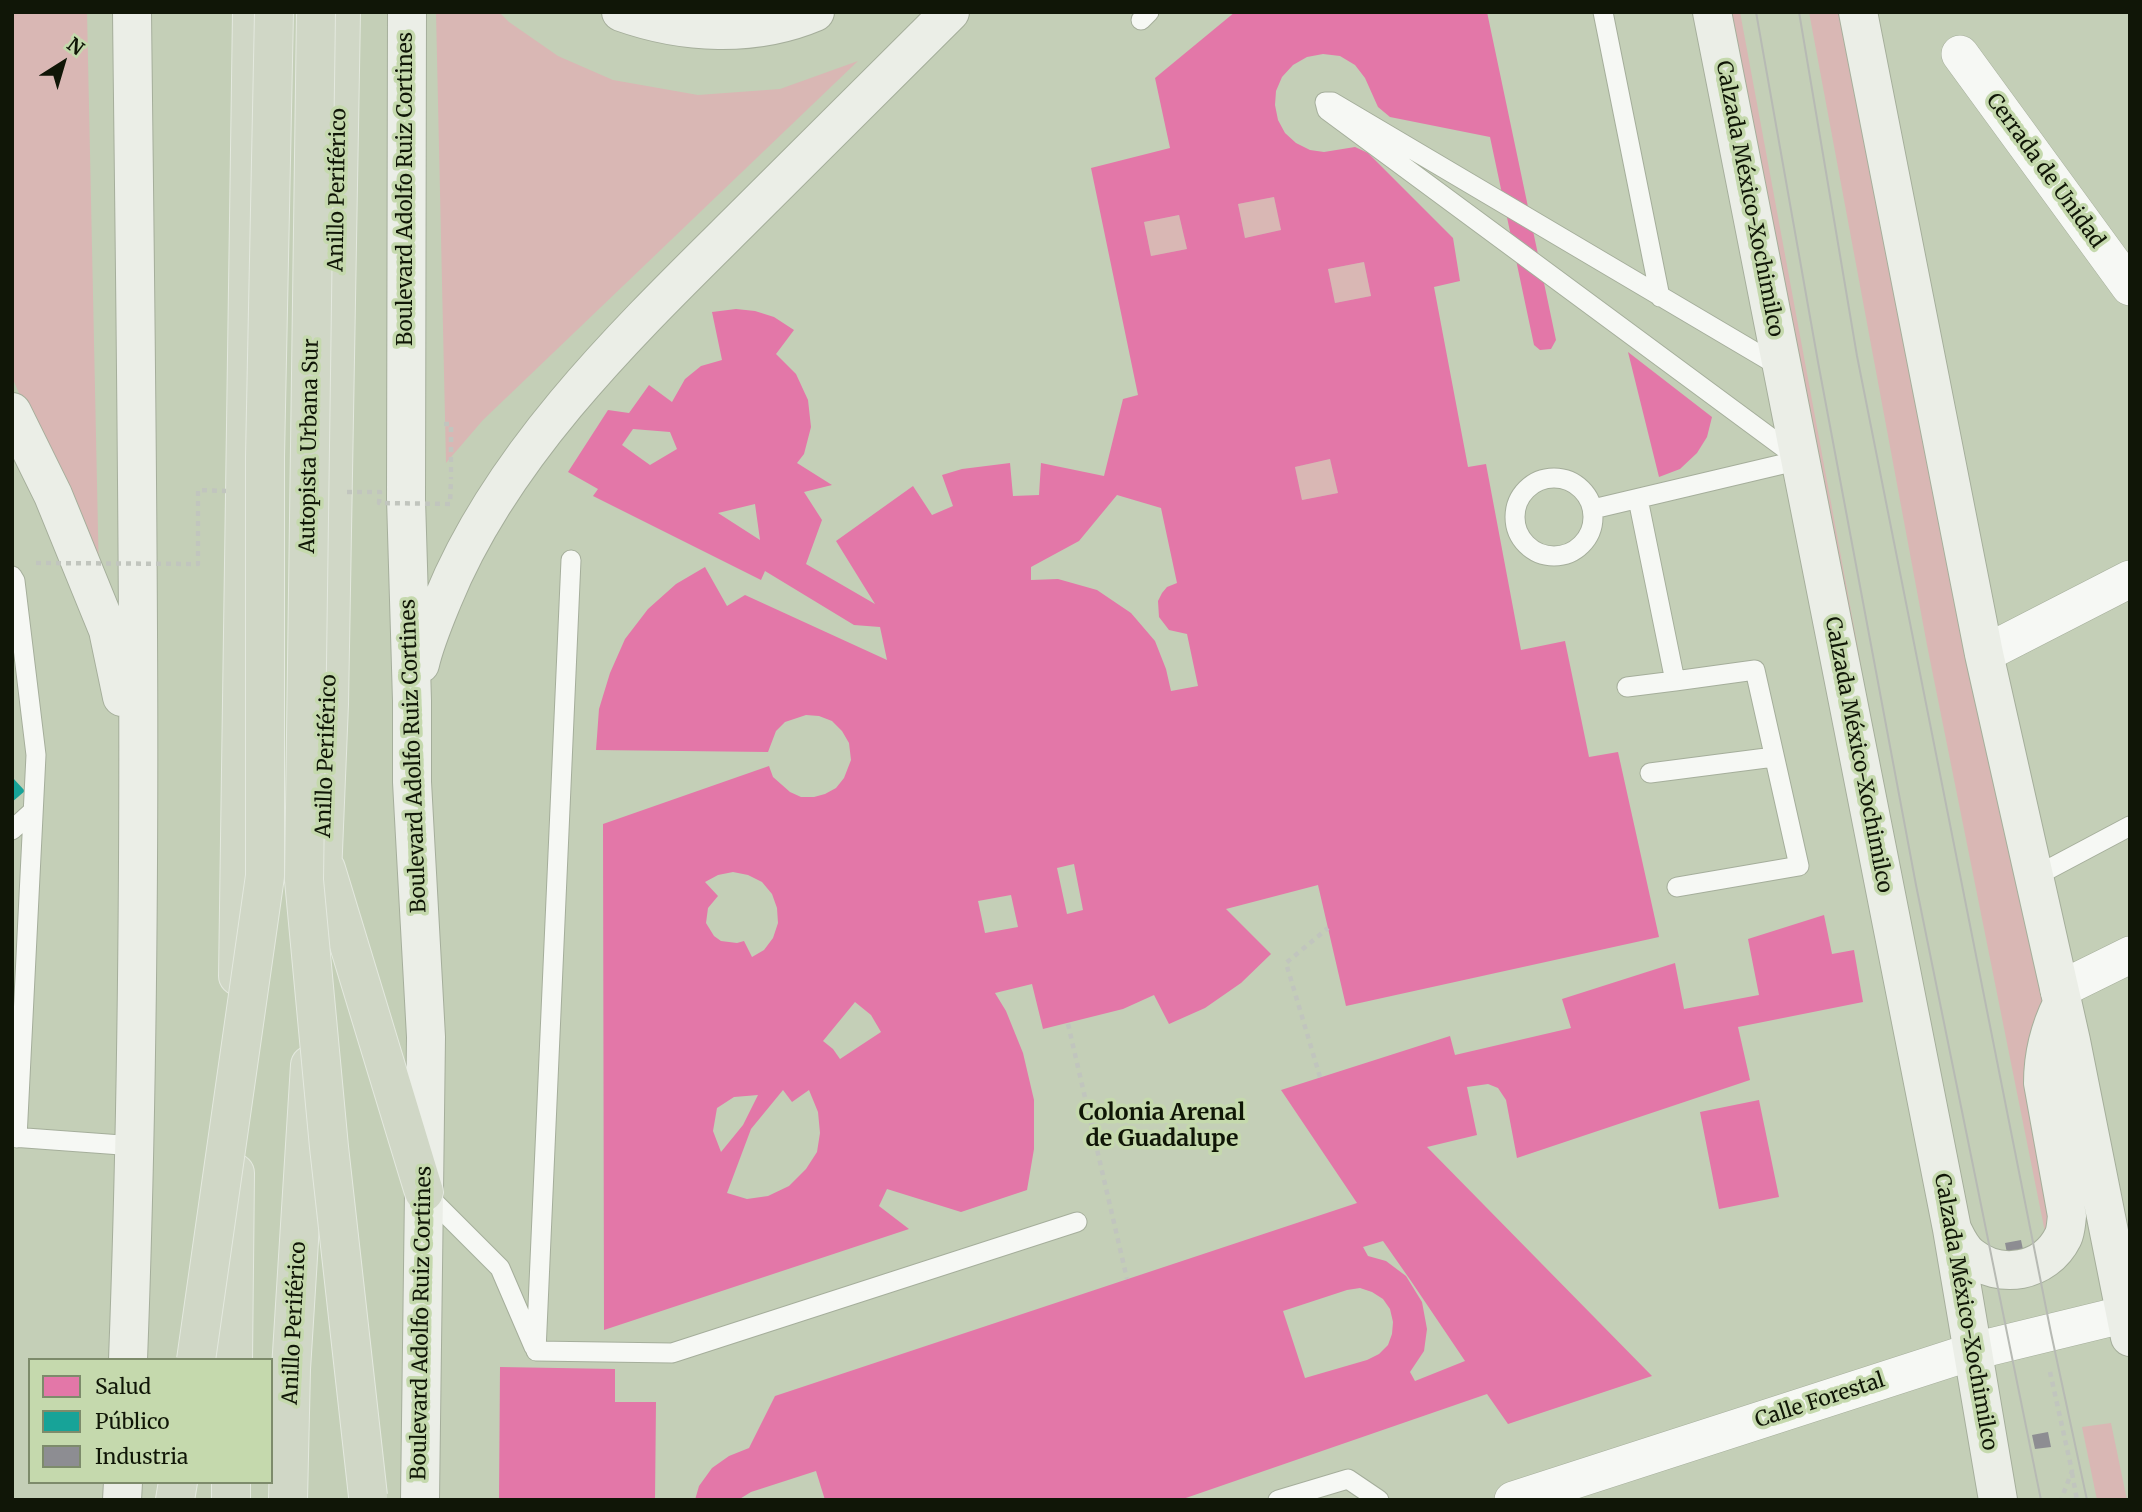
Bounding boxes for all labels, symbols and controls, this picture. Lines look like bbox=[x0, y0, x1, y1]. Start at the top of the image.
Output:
north arrow bbox=[28, 28, 98, 98]
text: N bbox=[62, 32, 89, 60]
street label: Boulevard Adolfo Ruiz Cortines bbox=[393, 32, 419, 346]
street label: Calzada México-Xochimilco bbox=[1710, 59, 1788, 339]
street label: Cerrada de Unidad bbox=[1980, 89, 2110, 253]
street label: Anillo Periférico bbox=[324, 108, 352, 272]
street label: Autopista Urbana Sur bbox=[296, 338, 324, 554]
street label: Boulevard Adolfo Ruiz Cortines bbox=[396, 599, 432, 913]
street label: Calzada México-Xochimilco bbox=[1819, 615, 1897, 895]
street label: Anillo Periférico bbox=[312, 674, 342, 838]
district label: Colonia Arenal de Guadalupe bbox=[1079, 1099, 1245, 1153]
street label: Boulevard Adolfo Ruiz Cortines bbox=[407, 1166, 437, 1480]
street label: Calzada México-Xochimilco bbox=[1928, 1172, 2002, 1452]
street label: Anillo Periférico bbox=[278, 1241, 312, 1405]
legend bbox=[28, 1358, 273, 1484]
street label: Calle Forestal bbox=[1752, 1368, 1888, 1434]
text: Salud bbox=[95, 1373, 151, 1400]
text: Público bbox=[95, 1408, 170, 1435]
text: Industria bbox=[95, 1443, 188, 1470]

